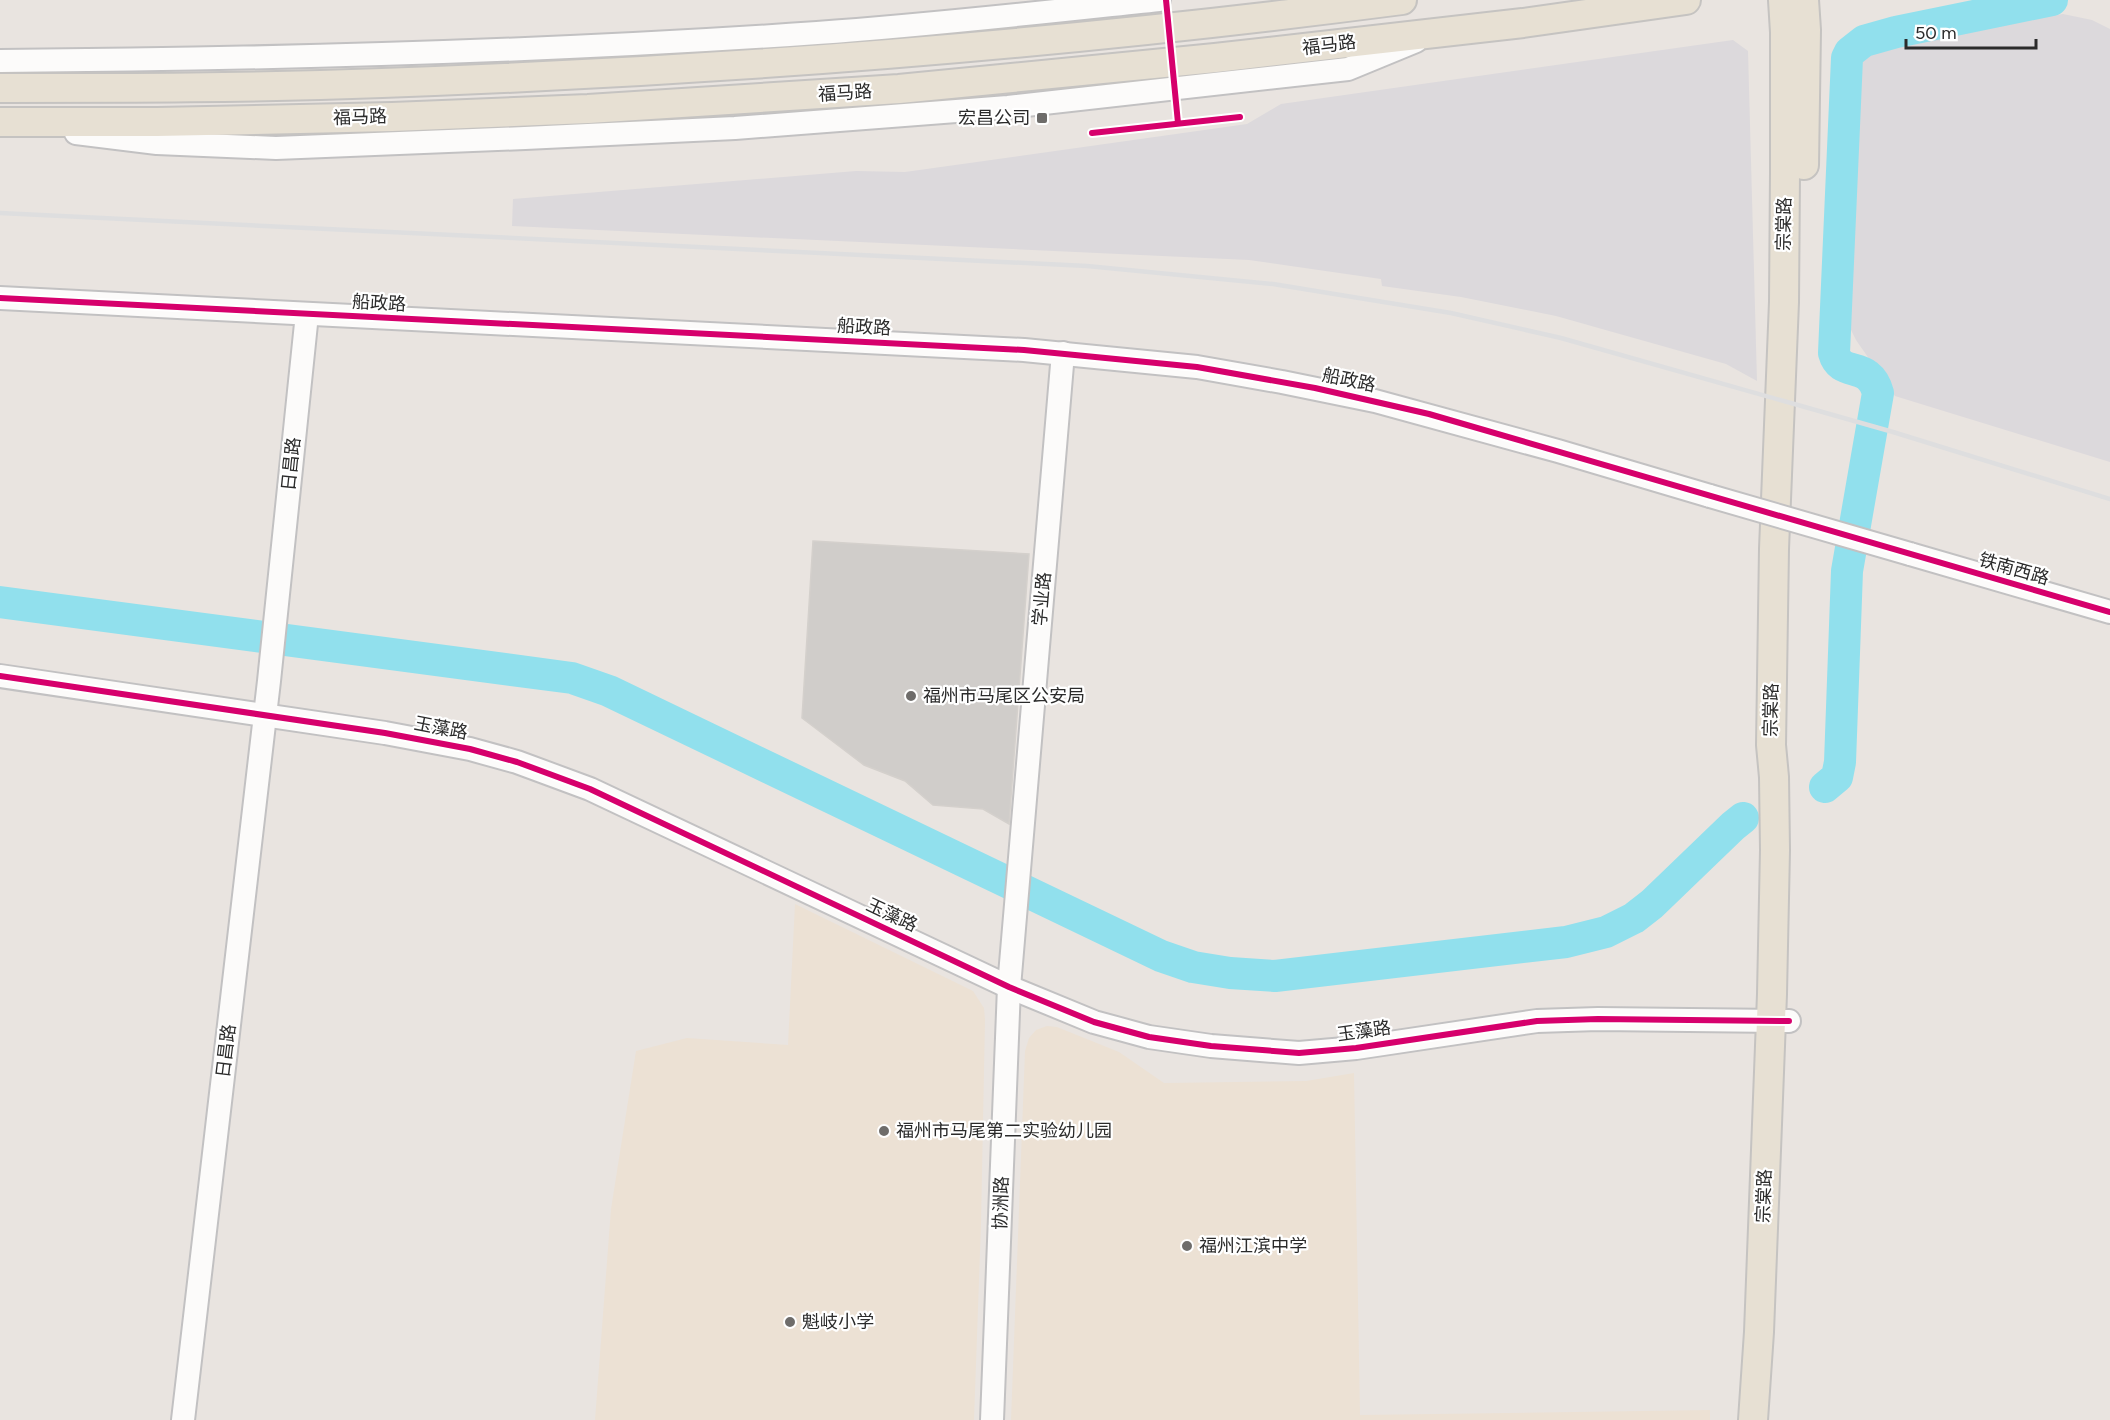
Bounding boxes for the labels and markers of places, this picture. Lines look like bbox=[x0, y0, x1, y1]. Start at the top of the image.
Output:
place label: 宏昌公司 bbox=[958, 107, 1030, 129]
marker: 宏昌公司 bbox=[1035, 111, 1049, 125]
place label: 福州市马尾区公安局 bbox=[923, 685, 1085, 707]
marker: 福州市马尾区公安局 bbox=[904, 689, 918, 703]
place label: 福州市马尾第二实验幼儿园 bbox=[896, 1120, 1112, 1142]
marker: 福州市马尾第二实验幼儿园 bbox=[877, 1124, 891, 1138]
place label: 福州江滨中学 bbox=[1199, 1235, 1307, 1257]
marker: 福州江滨中学 bbox=[1180, 1239, 1194, 1253]
place label: 魁岐小学 bbox=[802, 1311, 874, 1333]
marker: 魁岐小学 bbox=[783, 1315, 797, 1329]

